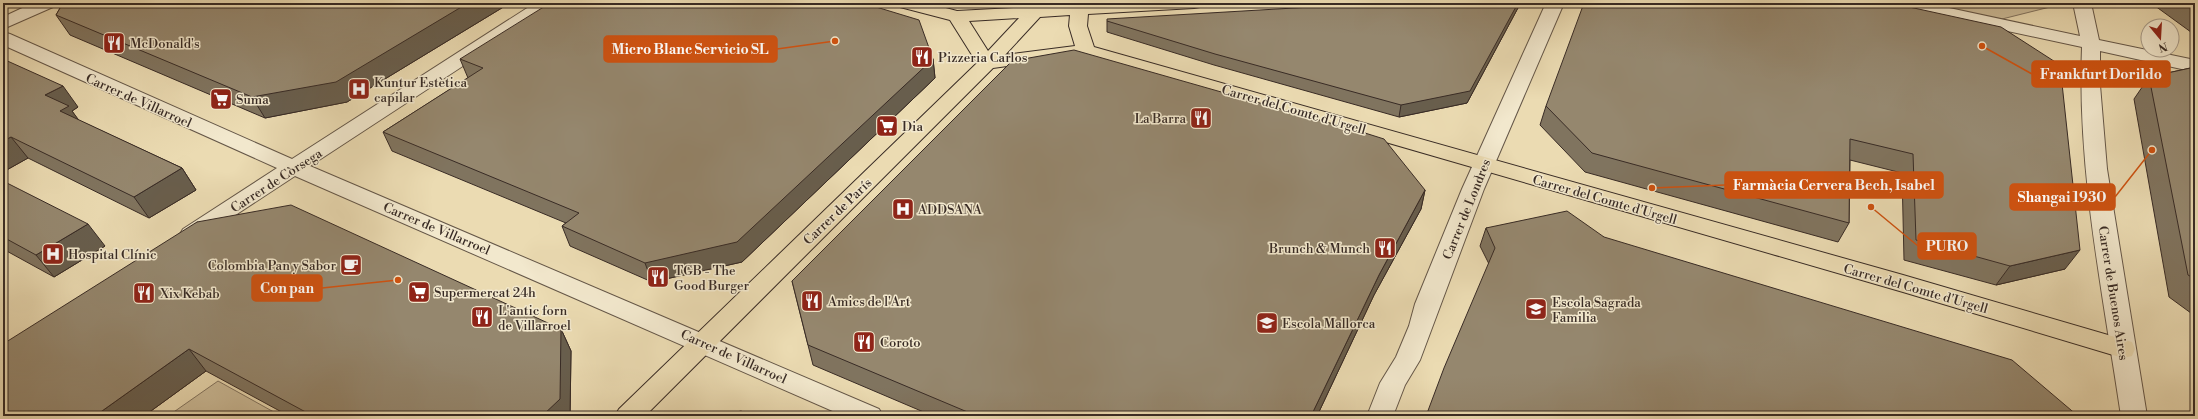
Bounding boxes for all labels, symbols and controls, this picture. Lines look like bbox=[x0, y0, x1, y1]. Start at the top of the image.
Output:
north arrow bbox=[2140, 18, 2180, 58]
restaurant icon: McDonald's bbox=[101, 30, 127, 56]
place label: McDonald's bbox=[130, 36, 200, 52]
callout: Micro Blanc Servicio SL bbox=[604, 36, 777, 62]
text: N bbox=[2156, 39, 2169, 55]
text: Micro Blanc Servicio SL bbox=[611, 41, 769, 59]
restaurant icon: Pizzeria Carlos bbox=[909, 44, 935, 70]
place label: Pizzeria Carlos bbox=[938, 50, 1028, 66]
callout: Frankfurt Dorildo bbox=[2032, 61, 2170, 87]
text: Frankfurt Dorildo bbox=[2040, 66, 2162, 84]
street label: Carrer de Villarroel bbox=[83, 70, 194, 132]
place label: Kuntur Estètica capilar bbox=[374, 75, 467, 106]
hospital icon: Kuntur Estètica capilar bbox=[346, 76, 372, 102]
street label: Carrer del Comte d'Urgell bbox=[1220, 82, 1368, 138]
supermarket icon: Suma bbox=[208, 86, 234, 112]
place label: Suma bbox=[236, 92, 269, 108]
restaurant icon: La Barra bbox=[1188, 105, 1214, 131]
place label: La Barra bbox=[1134, 111, 1186, 127]
supermarket icon: Dia bbox=[874, 113, 900, 139]
place label: Dia bbox=[902, 119, 923, 135]
street label: Carrer de Còrsega bbox=[228, 145, 326, 216]
street label: Carrer de Londres bbox=[1439, 156, 1495, 262]
street label: Carrer del Comte d'Urgell bbox=[1531, 172, 1679, 228]
callout: Farmàcia Cervera Bech, Isabel bbox=[1725, 172, 1943, 198]
street label: Carrer de París bbox=[800, 175, 875, 248]
text: Farmàcia Cervera Bech, Isabel bbox=[1733, 177, 1935, 195]
callout: Shangai 1930 bbox=[2010, 184, 2115, 210]
text: Shangai 1930 bbox=[2017, 189, 2107, 207]
hospital icon: ADDSANA bbox=[890, 196, 916, 222]
street label: Carrer de Villarroel bbox=[381, 199, 493, 259]
place label: ADDSANA bbox=[917, 202, 983, 218]
street label: Carrer de Buenos Aires bbox=[2094, 225, 2132, 362]
callout: PURO bbox=[1918, 233, 1976, 259]
restaurant icon: Brunch & Munch bbox=[1372, 235, 1398, 261]
text: PURO bbox=[1926, 238, 1968, 256]
hospital icon: Hospital Clínic bbox=[40, 241, 66, 267]
place label: Brunch & Munch bbox=[1268, 241, 1370, 257]
place label: Hospital Clínic bbox=[68, 247, 157, 263]
cafe icon: Colombia Pan y Sabor bbox=[338, 252, 364, 278]
place label: Colombia Pan y Sabor bbox=[208, 258, 336, 274]
street label: Carrer del Comte d'Urgell bbox=[1842, 261, 1990, 317]
place label: TGB - The Good Burger bbox=[674, 263, 749, 294]
restaurant icon: TGB - The Good Burger bbox=[645, 264, 671, 290]
callout: Con pan bbox=[252, 275, 322, 301]
supermarket icon: Supermercat 24h bbox=[406, 279, 432, 305]
restaurant icon: Xix Kebab bbox=[131, 280, 157, 306]
text: Con pan bbox=[260, 280, 314, 298]
place label: Supermercat 24h bbox=[434, 285, 536, 301]
place label: Xix Kebab bbox=[159, 286, 220, 302]
restaurant icon: Amics de l'Art bbox=[799, 288, 825, 314]
place label: Amics de l'Art bbox=[827, 294, 911, 310]
place label: Escola Sagrada Familia bbox=[1552, 295, 1641, 326]
school or university icon: Escola Sagrada Familia bbox=[1523, 296, 1549, 322]
place label: L'antic forn de Villarroel bbox=[498, 303, 571, 334]
restaurant icon: L'antic forn de Villarroel bbox=[469, 304, 495, 330]
school or university icon: Escola Mallorca bbox=[1254, 310, 1280, 336]
place label: Escola Mallorca bbox=[1282, 316, 1376, 332]
street label: Carrer de Villarroel bbox=[678, 326, 789, 388]
restaurant icon: Coroto bbox=[851, 329, 877, 355]
place label: Coroto bbox=[880, 335, 921, 351]

